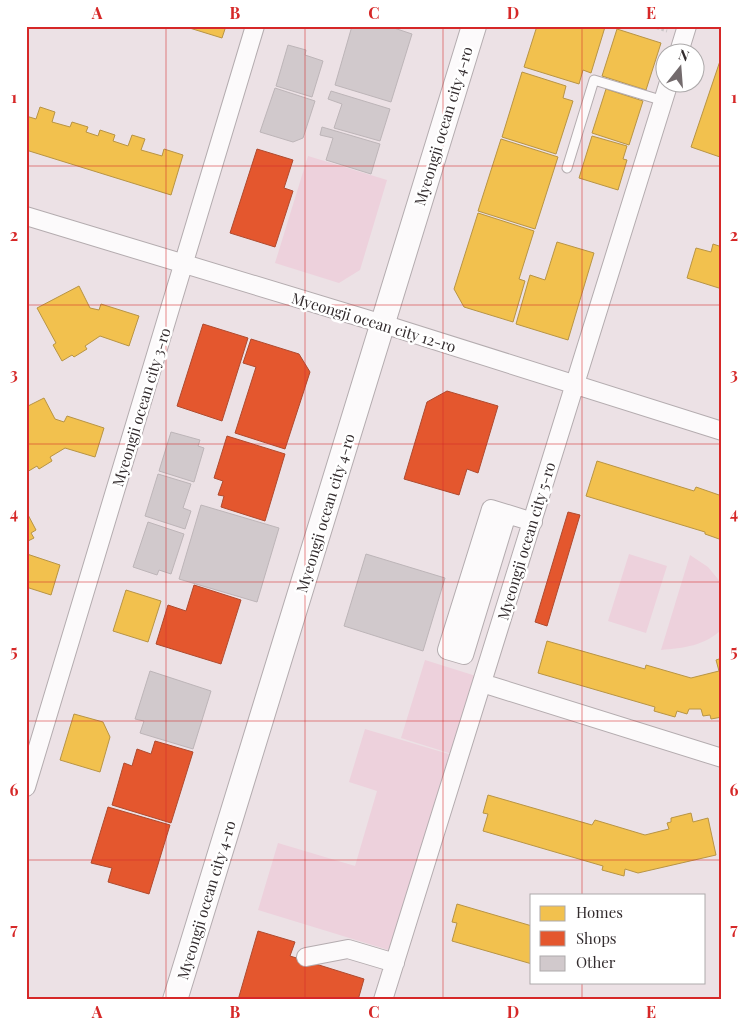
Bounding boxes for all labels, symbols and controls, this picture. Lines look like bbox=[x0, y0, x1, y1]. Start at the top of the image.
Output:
text: A bbox=[91, 2, 103, 23]
text: B bbox=[230, 2, 241, 23]
text: C bbox=[368, 2, 380, 23]
text: D bbox=[507, 2, 519, 23]
text: E bbox=[646, 2, 656, 23]
north arrow bbox=[656, 42, 706, 92]
street label: Myeongji ocean city 4-ro bbox=[409, 44, 477, 208]
text: N bbox=[676, 45, 692, 66]
text: 1 bbox=[11, 86, 17, 107]
text: 1 bbox=[731, 86, 737, 107]
text: 2 bbox=[10, 224, 18, 245]
text: 2 bbox=[730, 224, 738, 245]
street label: Myeongji ocean city 12-ro bbox=[289, 287, 459, 357]
street label: Myeongji ocean city 3-ro bbox=[107, 325, 175, 489]
text: 3 bbox=[10, 363, 18, 384]
text: 3 bbox=[730, 363, 738, 384]
street label: Myeongji ocean city 4-ro bbox=[291, 431, 359, 595]
street label: Myeongji ocean city 5-ro bbox=[492, 459, 560, 623]
text: 4 bbox=[10, 502, 18, 523]
text: 4 bbox=[730, 502, 738, 523]
text: 5 bbox=[10, 640, 18, 661]
text: 5 bbox=[730, 640, 738, 661]
text: 6 bbox=[10, 779, 19, 800]
text: 6 bbox=[730, 779, 739, 800]
street label: Myeongji ocean city 4-ro bbox=[172, 818, 240, 982]
legend bbox=[530, 894, 706, 984]
text: Homes bbox=[576, 902, 623, 922]
text: 7 bbox=[10, 918, 18, 939]
text: 7 bbox=[730, 918, 738, 939]
text: Shops bbox=[576, 928, 617, 948]
text: Other bbox=[576, 952, 616, 972]
text: A bbox=[91, 1001, 103, 1022]
text: B bbox=[230, 1001, 241, 1022]
text: C bbox=[368, 1001, 380, 1022]
text: D bbox=[507, 1001, 519, 1022]
text: E bbox=[646, 1001, 656, 1022]

